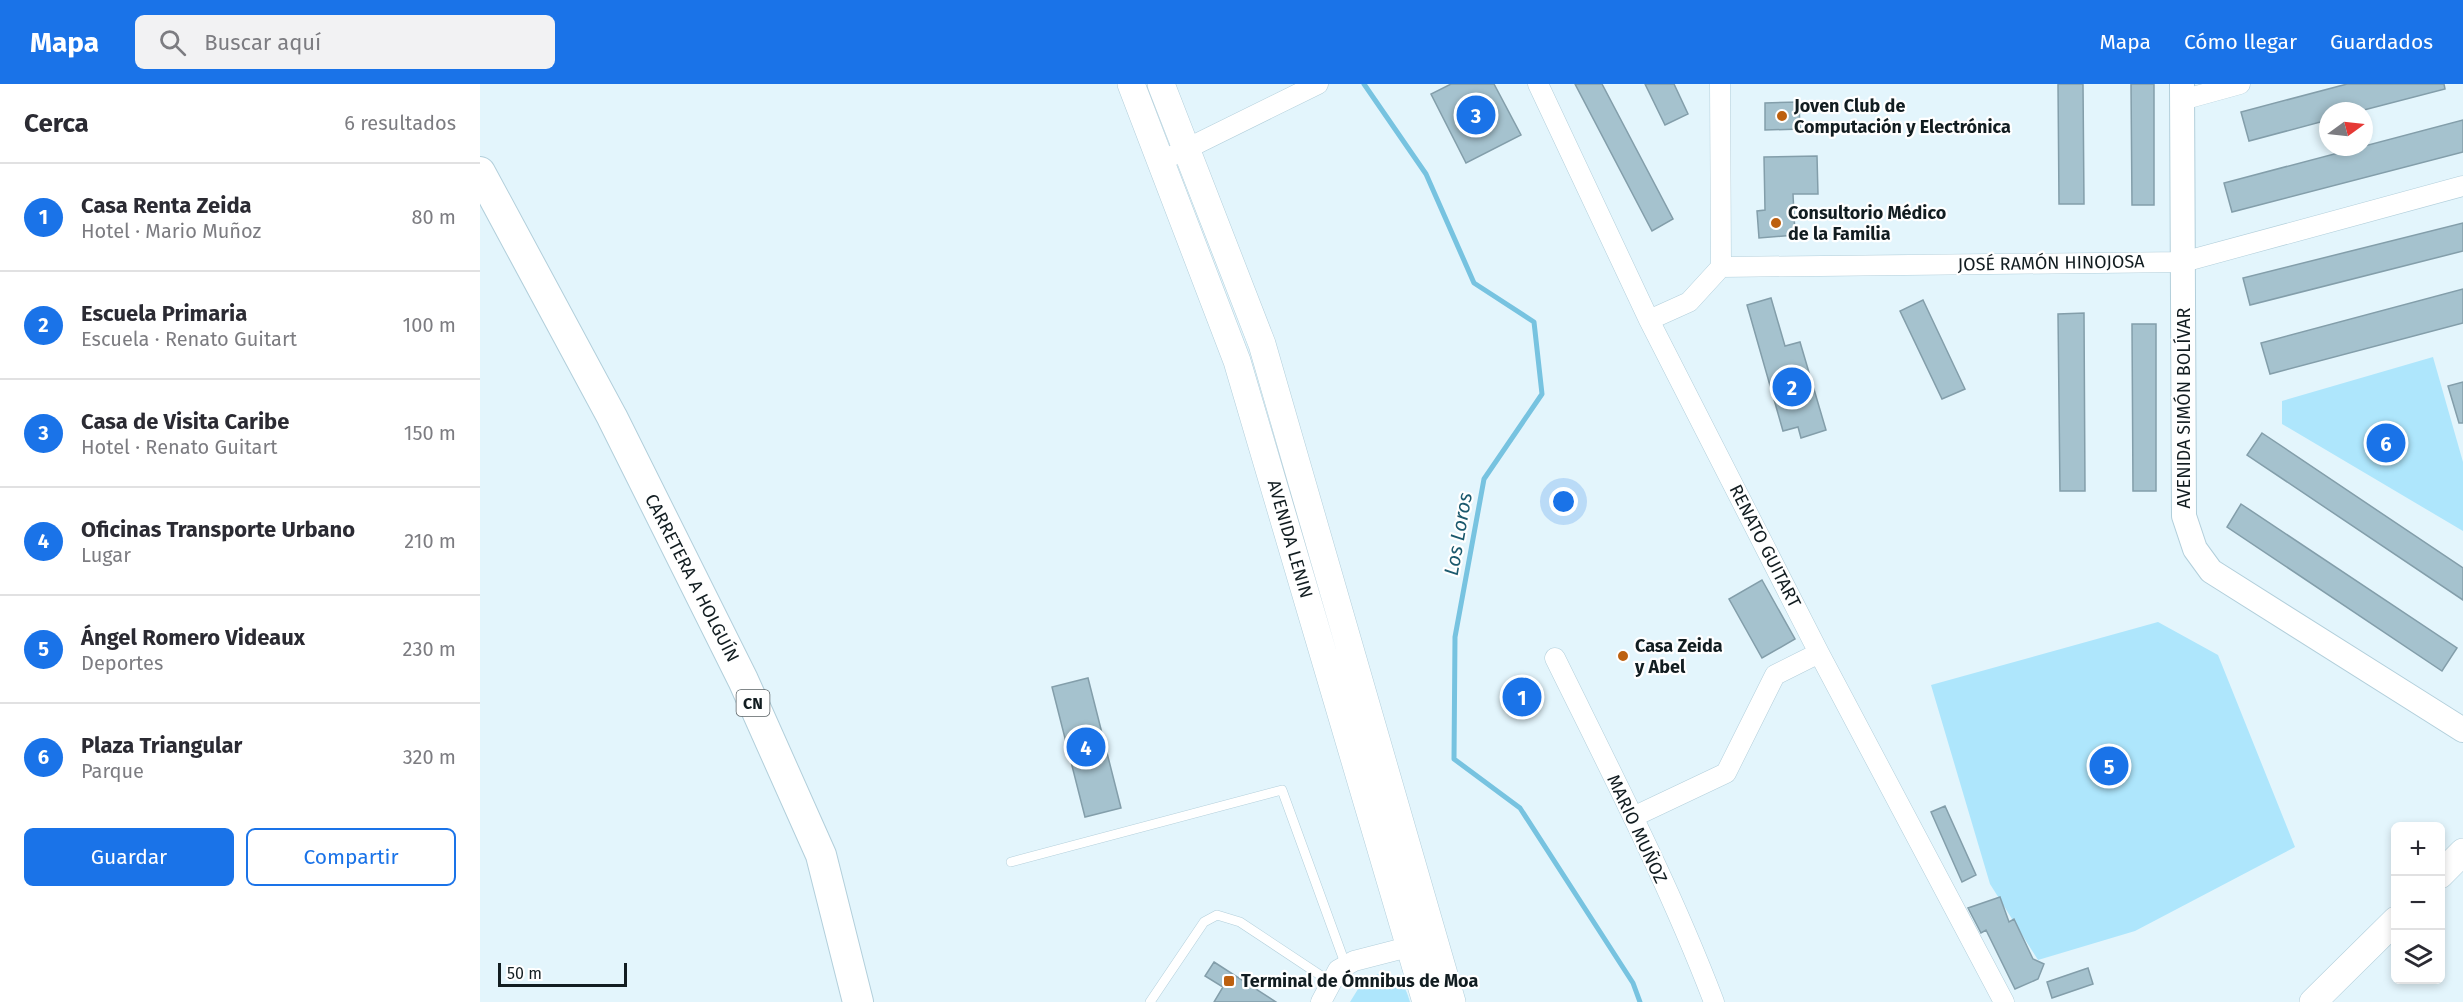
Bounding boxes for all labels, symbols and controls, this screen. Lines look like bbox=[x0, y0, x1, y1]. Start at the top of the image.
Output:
search box bbox=[135, 15, 555, 69]
text: Mapa bbox=[30, 26, 99, 59]
icon: search bbox=[156, 26, 189, 59]
text: Buscar aquí bbox=[204, 29, 321, 56]
text: Mapa bbox=[2099, 29, 2151, 55]
text: Cómo llegar bbox=[2184, 29, 2297, 55]
text: Guardados bbox=[2330, 29, 2433, 55]
pin: 3 bbox=[1456, 93, 1496, 138]
place label: Joven Club de Computación y Electrónica bbox=[1793, 95, 2011, 138]
north arrow bbox=[2319, 102, 2373, 156]
text: Cerca bbox=[24, 108, 89, 139]
marker: Joven Club de Computación y Electrónica bbox=[1775, 109, 1789, 123]
text: 6 resultados bbox=[344, 111, 456, 135]
text: Casa Renta Zeida bbox=[81, 192, 252, 219]
place label: Consultorio Médico de la Familia bbox=[1788, 202, 1946, 245]
text: 1 bbox=[39, 205, 48, 229]
text: 80 m bbox=[411, 205, 456, 229]
marker: Consultorio Médico de la Familia bbox=[1769, 216, 1783, 230]
text: Hotel · Mario Muñoz bbox=[81, 219, 261, 243]
street label: JOSÉ RAMÓN HINOJOSA bbox=[1957, 249, 2145, 276]
text: Escuela Primaria bbox=[81, 300, 247, 327]
street label: AVENIDA SIMÓN BOLÍVAR bbox=[2172, 307, 2195, 508]
text: 2 bbox=[38, 313, 49, 337]
text: 100 m bbox=[403, 313, 456, 337]
text: Escuela · Renato Guitart bbox=[81, 327, 297, 351]
pin: 2 bbox=[1772, 364, 1812, 410]
text: Casa de Visita Caribe bbox=[81, 408, 289, 435]
pin: 6 bbox=[2366, 420, 2406, 466]
text: 3 bbox=[38, 421, 49, 445]
text: 150 m bbox=[404, 421, 456, 445]
text: Hotel · Renato Guitart bbox=[81, 435, 277, 459]
street label: AVENIDA LENIN bbox=[1263, 477, 1317, 601]
street label: RENATO GUITART bbox=[1724, 481, 1806, 612]
your location bbox=[1549, 487, 1578, 516]
street label: CARRETERA A HOLGUÍN bbox=[640, 490, 745, 666]
water label: Los Loros bbox=[1439, 491, 1477, 577]
text: Oficinas Transporte Urbano bbox=[81, 516, 355, 543]
text: 4 bbox=[38, 529, 49, 553]
text: 210 m bbox=[404, 529, 456, 553]
text: Lugar bbox=[81, 543, 131, 567]
text: Ángel Romero Videaux bbox=[81, 624, 305, 651]
place label: Casa Zeida y Abel bbox=[1634, 635, 1723, 678]
text: 5 bbox=[38, 637, 49, 661]
text: 230 m bbox=[403, 637, 456, 661]
marker: Casa Zeida y Abel bbox=[1616, 649, 1630, 663]
text: Deportes bbox=[81, 651, 163, 675]
pin: 1 bbox=[1502, 674, 1542, 720]
road number: CN bbox=[736, 690, 770, 716]
pin: 4 bbox=[1066, 724, 1106, 770]
text: Plaza Triangular bbox=[81, 732, 242, 759]
pin: 5 bbox=[2090, 744, 2128, 788]
text: 6 bbox=[38, 745, 49, 769]
text: 320 m bbox=[403, 745, 456, 769]
text: Parque bbox=[81, 759, 144, 783]
street label: MARIO MUÑOZ bbox=[1602, 771, 1673, 887]
map controls bbox=[2391, 822, 2445, 984]
button: + bbox=[2391, 822, 2445, 876]
button: Guardar bbox=[24, 828, 234, 886]
button: Compartir bbox=[246, 828, 456, 886]
button: − bbox=[2391, 876, 2445, 930]
button: layers bbox=[2391, 930, 2445, 984]
scale bar bbox=[498, 960, 627, 988]
text: 50 m bbox=[507, 964, 542, 983]
place label: Terminal de Ómnibus de Moa bbox=[1241, 969, 1478, 992]
marker: Terminal de Ómnibus de Moa bbox=[1222, 974, 1236, 988]

